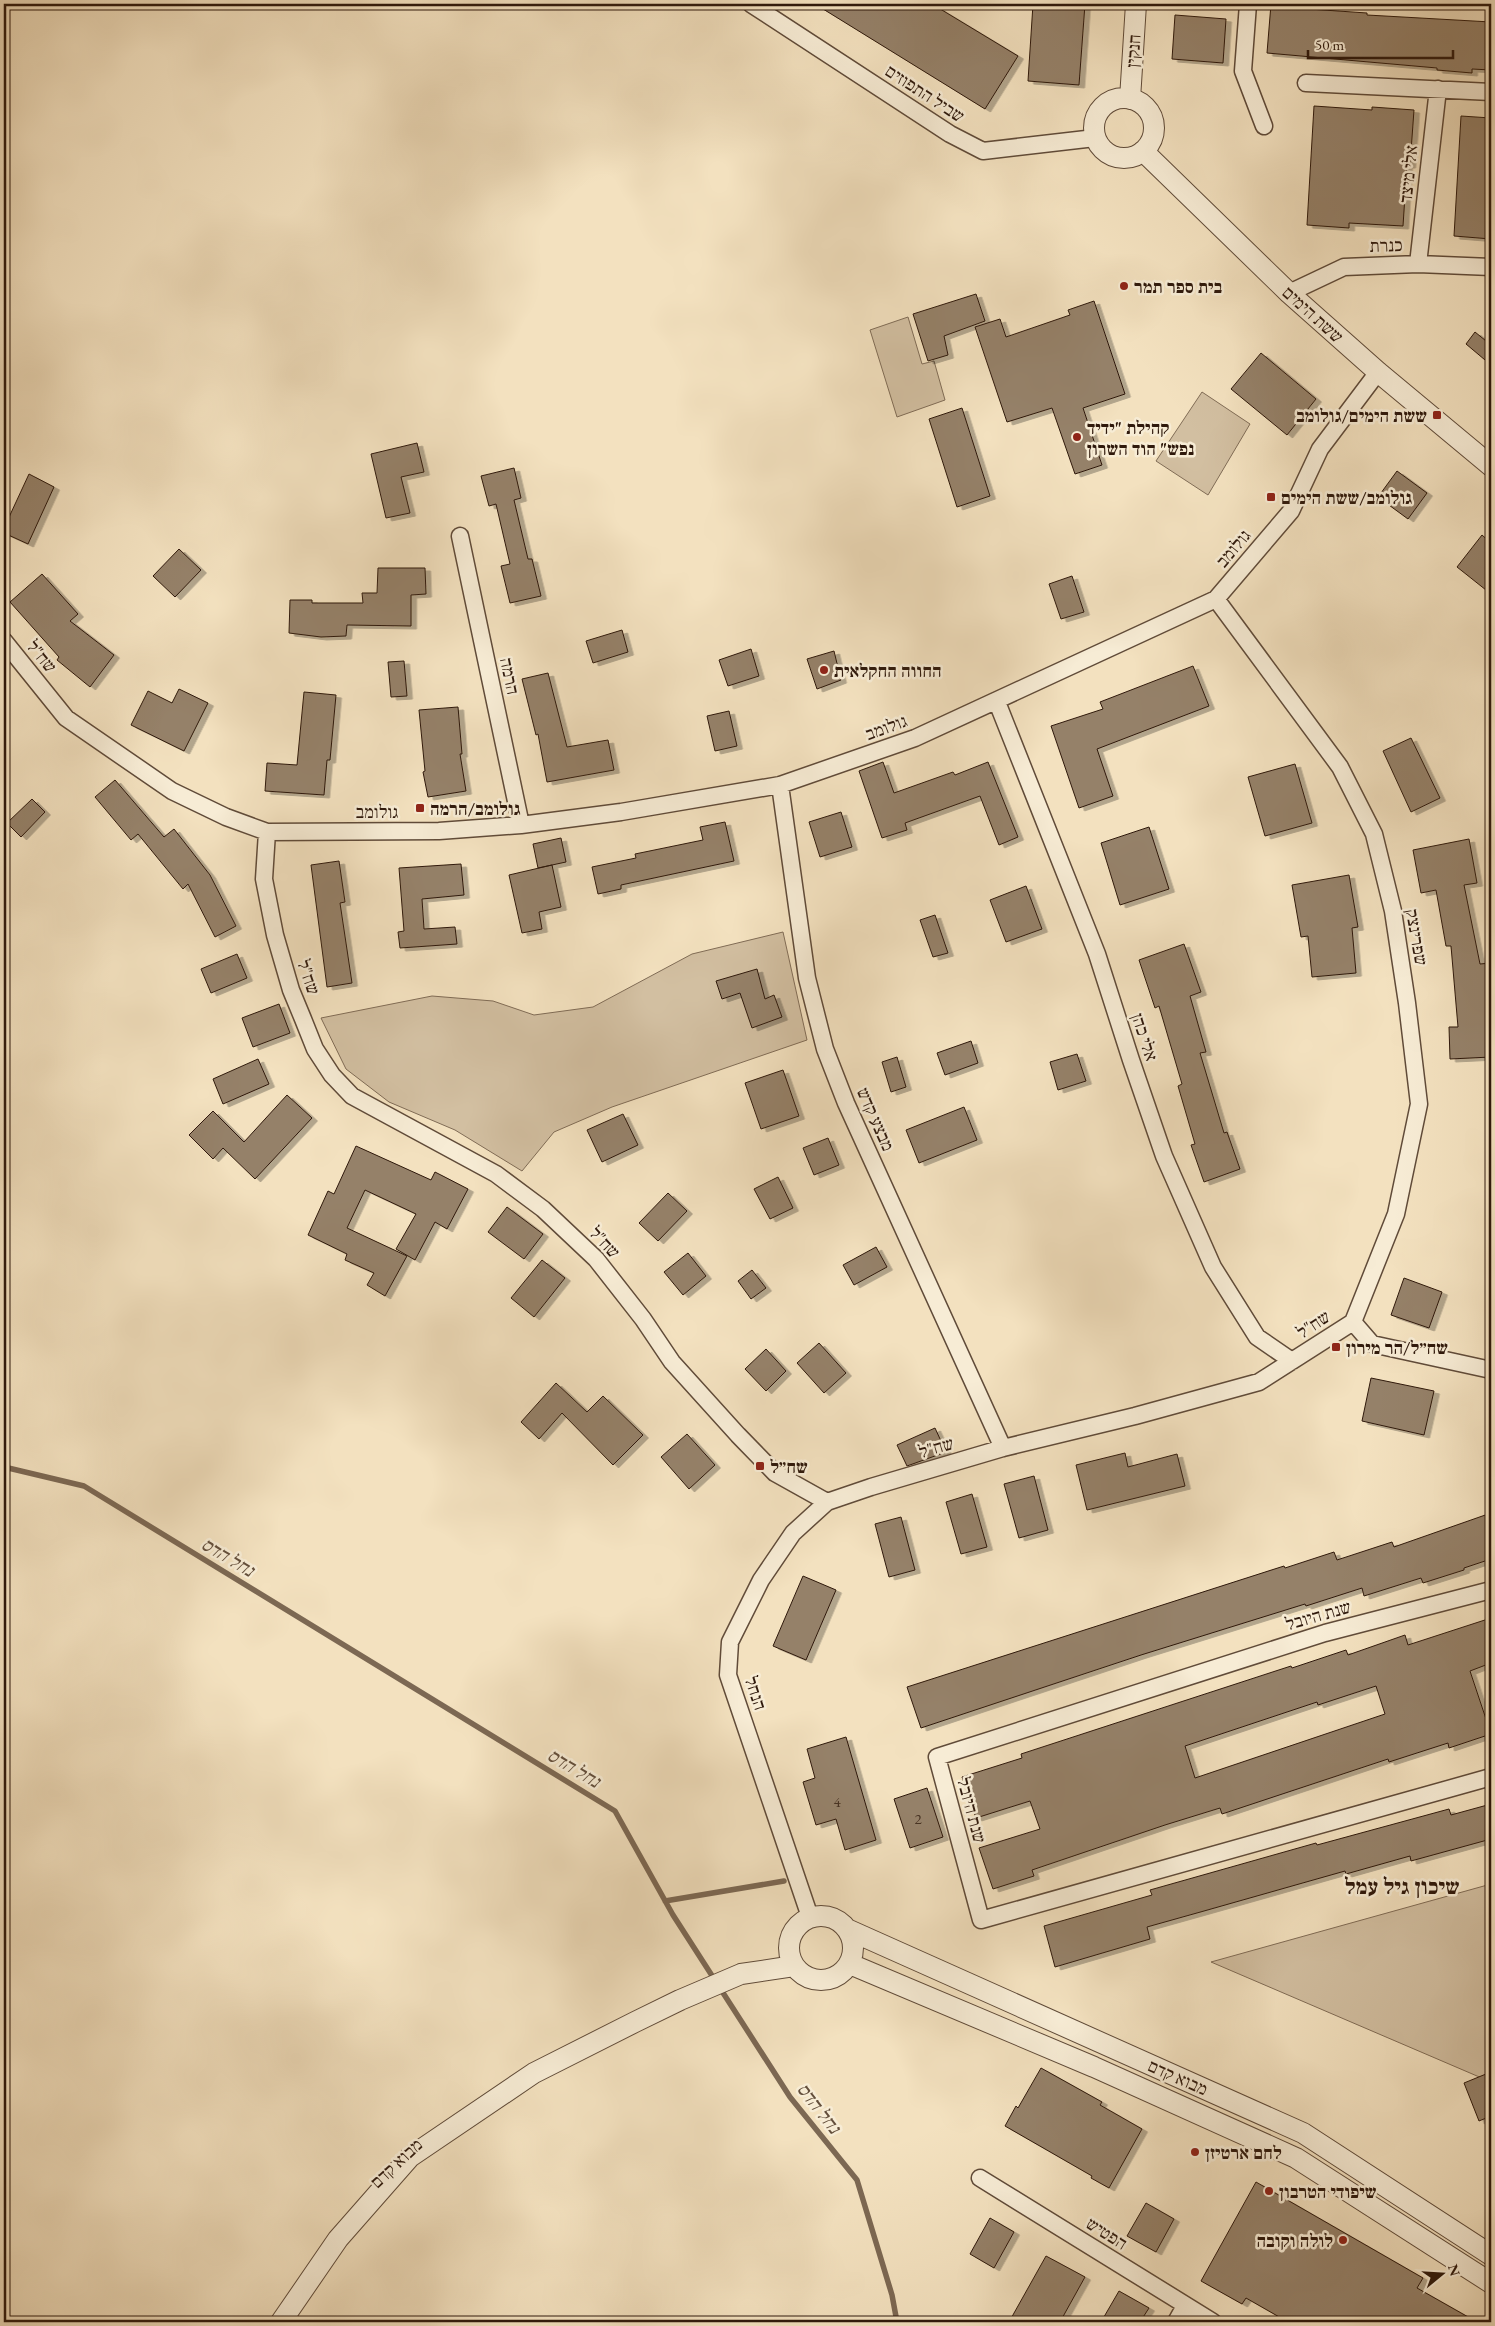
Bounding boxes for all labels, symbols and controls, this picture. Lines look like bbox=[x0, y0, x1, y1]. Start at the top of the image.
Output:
scale bar bbox=[1308, 28, 1452, 60]
street label: חנקין bbox=[1120, 34, 1146, 68]
text: 50 m bbox=[1315, 35, 1344, 54]
street label: שביל התפוזים bbox=[881, 59, 969, 127]
street label: אלי מיצד bbox=[1394, 144, 1422, 204]
street label: כנרת bbox=[1369, 233, 1403, 257]
place label: בית ספר תמר bbox=[1134, 275, 1222, 298]
marker: בית ספר תמר bbox=[1118, 280, 1130, 292]
street label: ששת הימים bbox=[1278, 281, 1348, 347]
place label: ששת הימים/גולומב bbox=[1296, 404, 1427, 427]
marker: ששת הימים/גולומב bbox=[1431, 409, 1443, 421]
place label: קהילת "ידיד נפש" הוד השרון bbox=[1087, 416, 1194, 460]
marker: קהילת "ידיד נפש" הוד השרון bbox=[1071, 431, 1083, 443]
place label: גולומב/ששת הימים bbox=[1281, 486, 1412, 509]
marker: גולומב/ששת הימים bbox=[1265, 491, 1277, 503]
street label: גולומב bbox=[1210, 524, 1256, 572]
street label: שח"ל bbox=[22, 635, 62, 677]
street label: הרמה bbox=[495, 655, 525, 697]
place label: החווה החקלאית bbox=[834, 659, 942, 682]
marker: החווה החקלאית bbox=[818, 664, 830, 676]
street label: גולומב bbox=[862, 709, 910, 745]
place label: גולומב/הרמה bbox=[430, 797, 521, 820]
street label: גולומב bbox=[356, 800, 398, 823]
marker: גולומב/הרמה bbox=[414, 802, 426, 814]
street label: שפרינצק bbox=[1401, 907, 1433, 967]
street label: שח"ל bbox=[292, 956, 326, 998]
street label: אלי כהן bbox=[1126, 1010, 1164, 1064]
street label: מבצע קדש bbox=[852, 1084, 900, 1154]
street label: שח"ל bbox=[584, 1221, 626, 1263]
street label: שח"ל bbox=[1292, 1305, 1334, 1343]
place label: שח״ל/הר מירון bbox=[1346, 1336, 1448, 1359]
marker: שח״ל/הר מירון bbox=[1330, 1341, 1342, 1353]
street label: שח"ל bbox=[916, 1431, 956, 1463]
place label: שח״ל bbox=[770, 1455, 808, 1478]
marker: שח״ל bbox=[754, 1460, 766, 1472]
water label: נחל הדס bbox=[197, 1531, 260, 1583]
street label: שנת היובל bbox=[1282, 1595, 1354, 1635]
street label: הנחל bbox=[740, 1673, 772, 1713]
water label: נחל הדס bbox=[543, 1742, 606, 1794]
street label: שנת היובל bbox=[952, 1775, 992, 1845]
house number: 4 bbox=[833, 1792, 841, 1811]
house number: 2 bbox=[914, 1809, 922, 1828]
district label: שיכון גיל עמל bbox=[1344, 1872, 1460, 1901]
street label: מבוא קדם bbox=[1144, 2054, 1212, 2100]
water label: נחל הדס bbox=[791, 2078, 848, 2140]
street label: מבוא קדם bbox=[365, 2133, 427, 2193]
place label: לחם ארטיזן bbox=[1205, 2141, 1282, 2164]
marker: לחם ארטיזן bbox=[1189, 2146, 1201, 2158]
place label: שיפודי הטרבון bbox=[1279, 2180, 1377, 2203]
marker: שיפודי הטרבון bbox=[1263, 2185, 1275, 2197]
street label: הפטיש bbox=[1082, 2212, 1132, 2254]
place label: לולה וקובה bbox=[1256, 2229, 1333, 2252]
marker: לולה וקובה bbox=[1337, 2234, 1349, 2246]
north arrow bbox=[1418, 2248, 1468, 2298]
text: N bbox=[1444, 2262, 1465, 2279]

